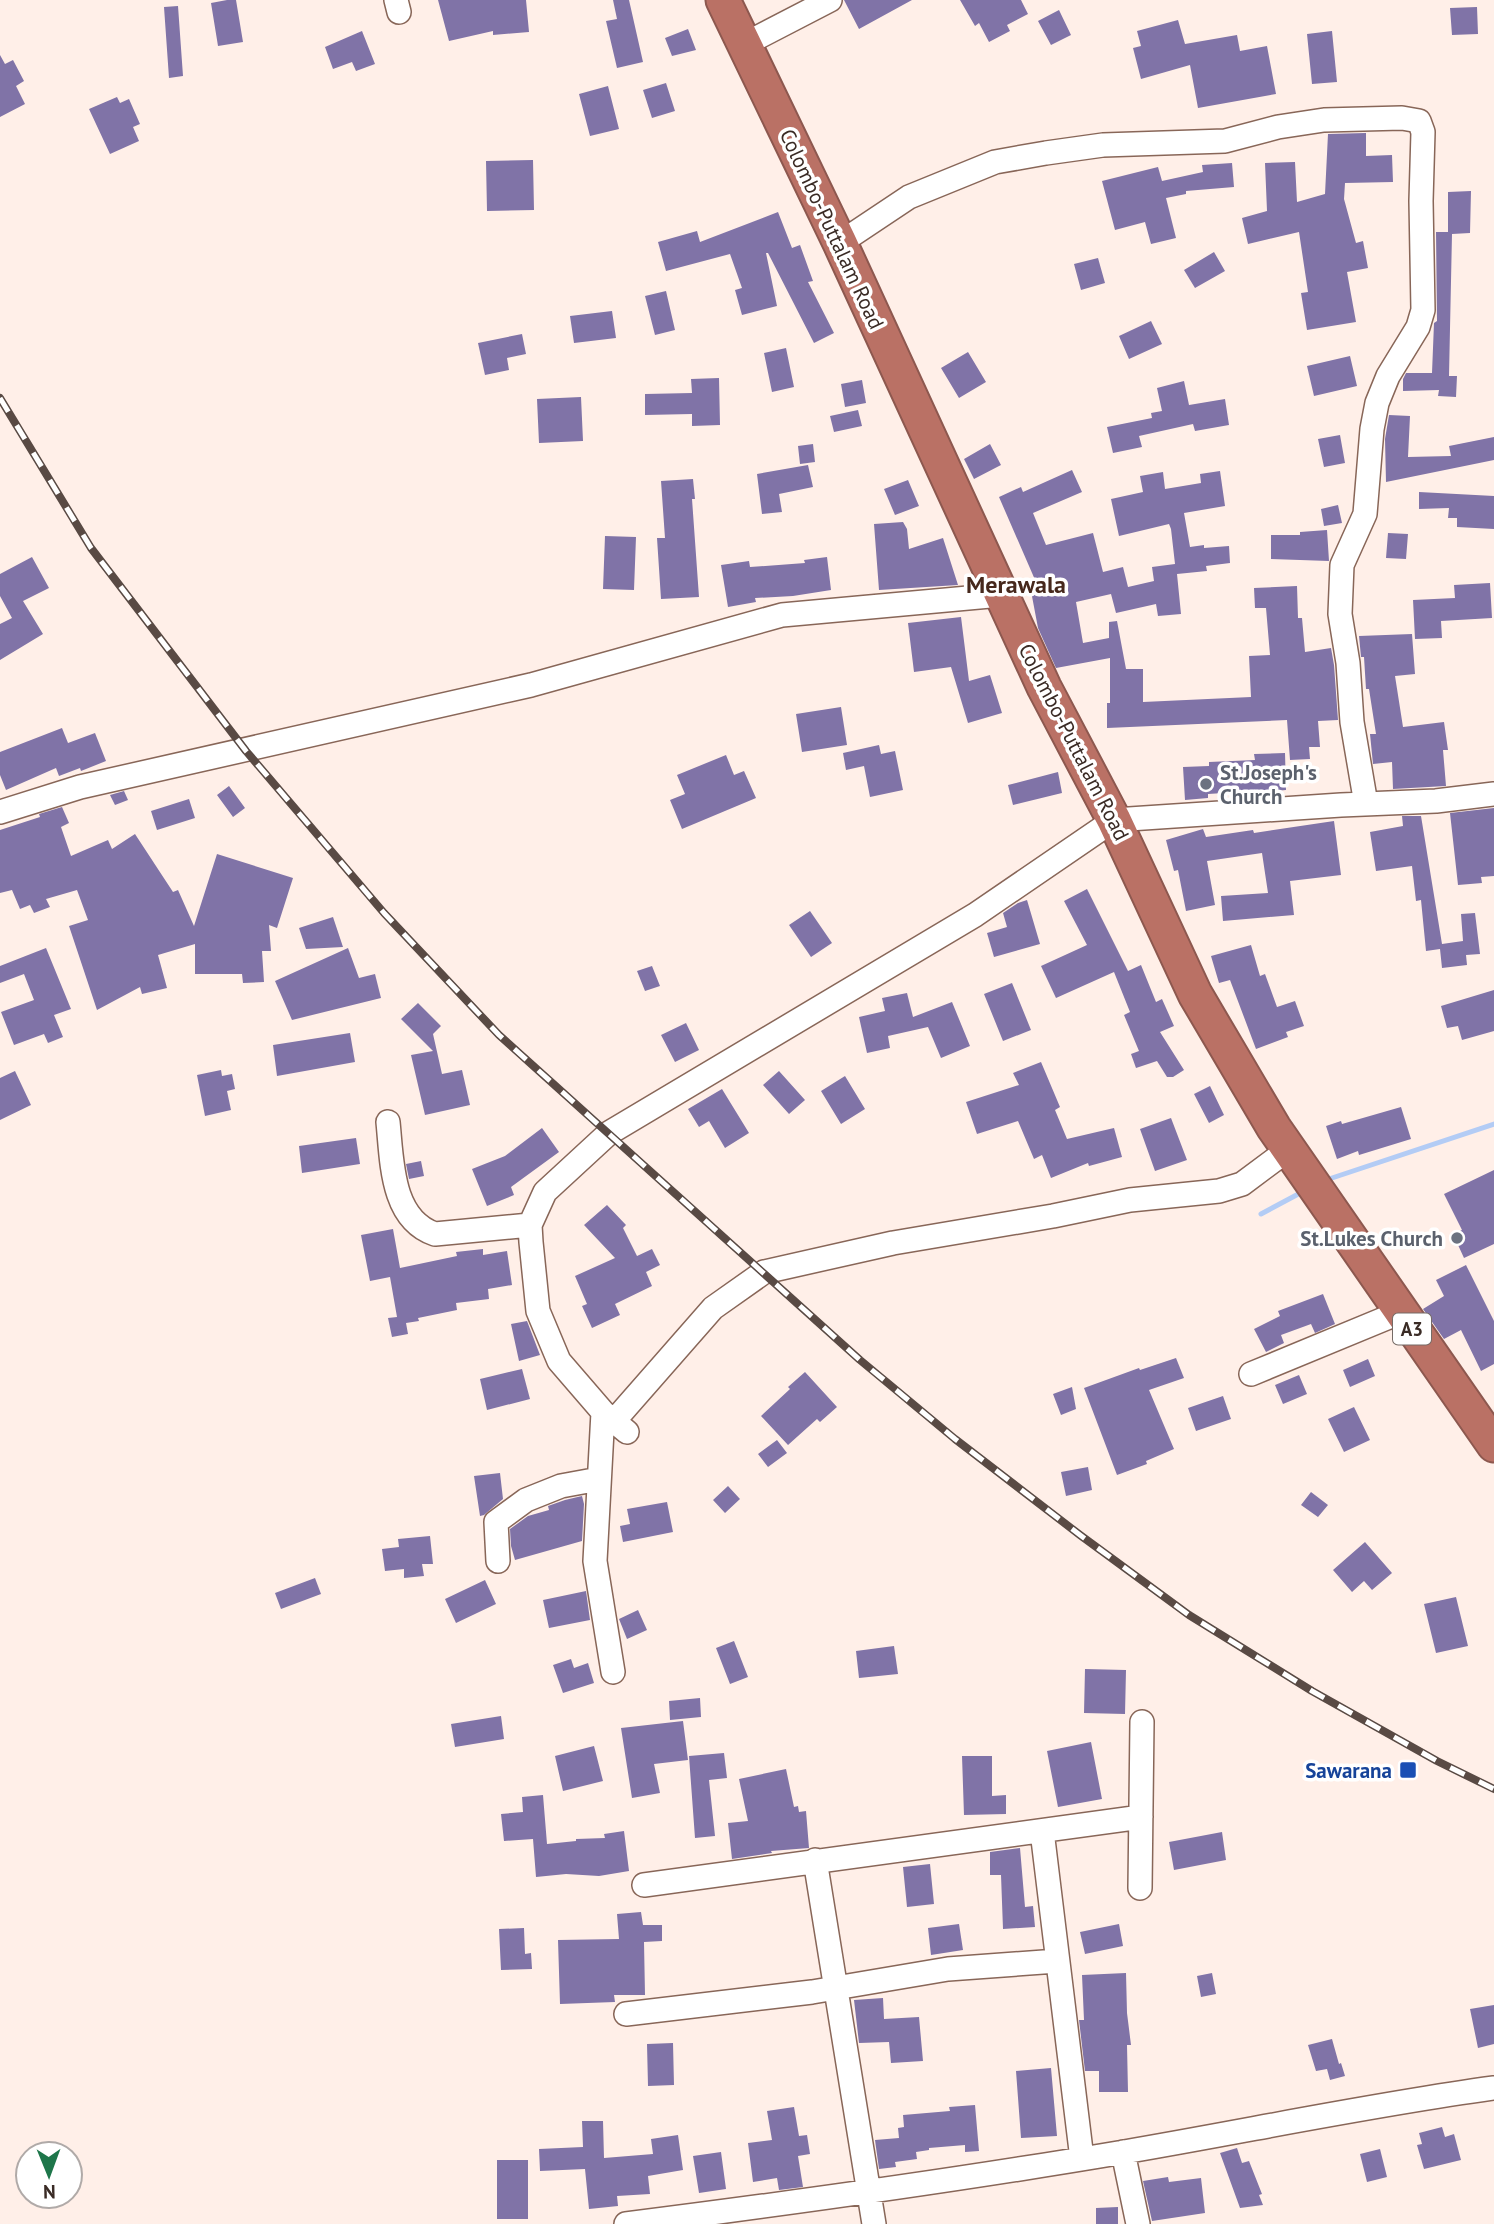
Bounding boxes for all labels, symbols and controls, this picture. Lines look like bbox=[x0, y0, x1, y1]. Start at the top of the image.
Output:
street label: Colombo-Puttalam Road bbox=[774, 125, 890, 333]
district label: Merawala bbox=[966, 569, 1066, 600]
street label: Colombo-Puttalam Road bbox=[1013, 639, 1135, 845]
place label: St.Joseph's Church bbox=[1220, 759, 1317, 810]
marker: St.Joseph's Church bbox=[1198, 776, 1214, 792]
place label: St.Lukes Church bbox=[1300, 1225, 1443, 1252]
marker: St.Lukes Church bbox=[1449, 1230, 1465, 1246]
road number: A3 bbox=[1393, 1314, 1431, 1344]
place label: Sawarana bbox=[1305, 1757, 1392, 1784]
marker: Sawarana bbox=[1398, 1760, 1418, 1780]
north arrow bbox=[14, 2140, 84, 2210]
text: N bbox=[43, 2180, 56, 2204]

